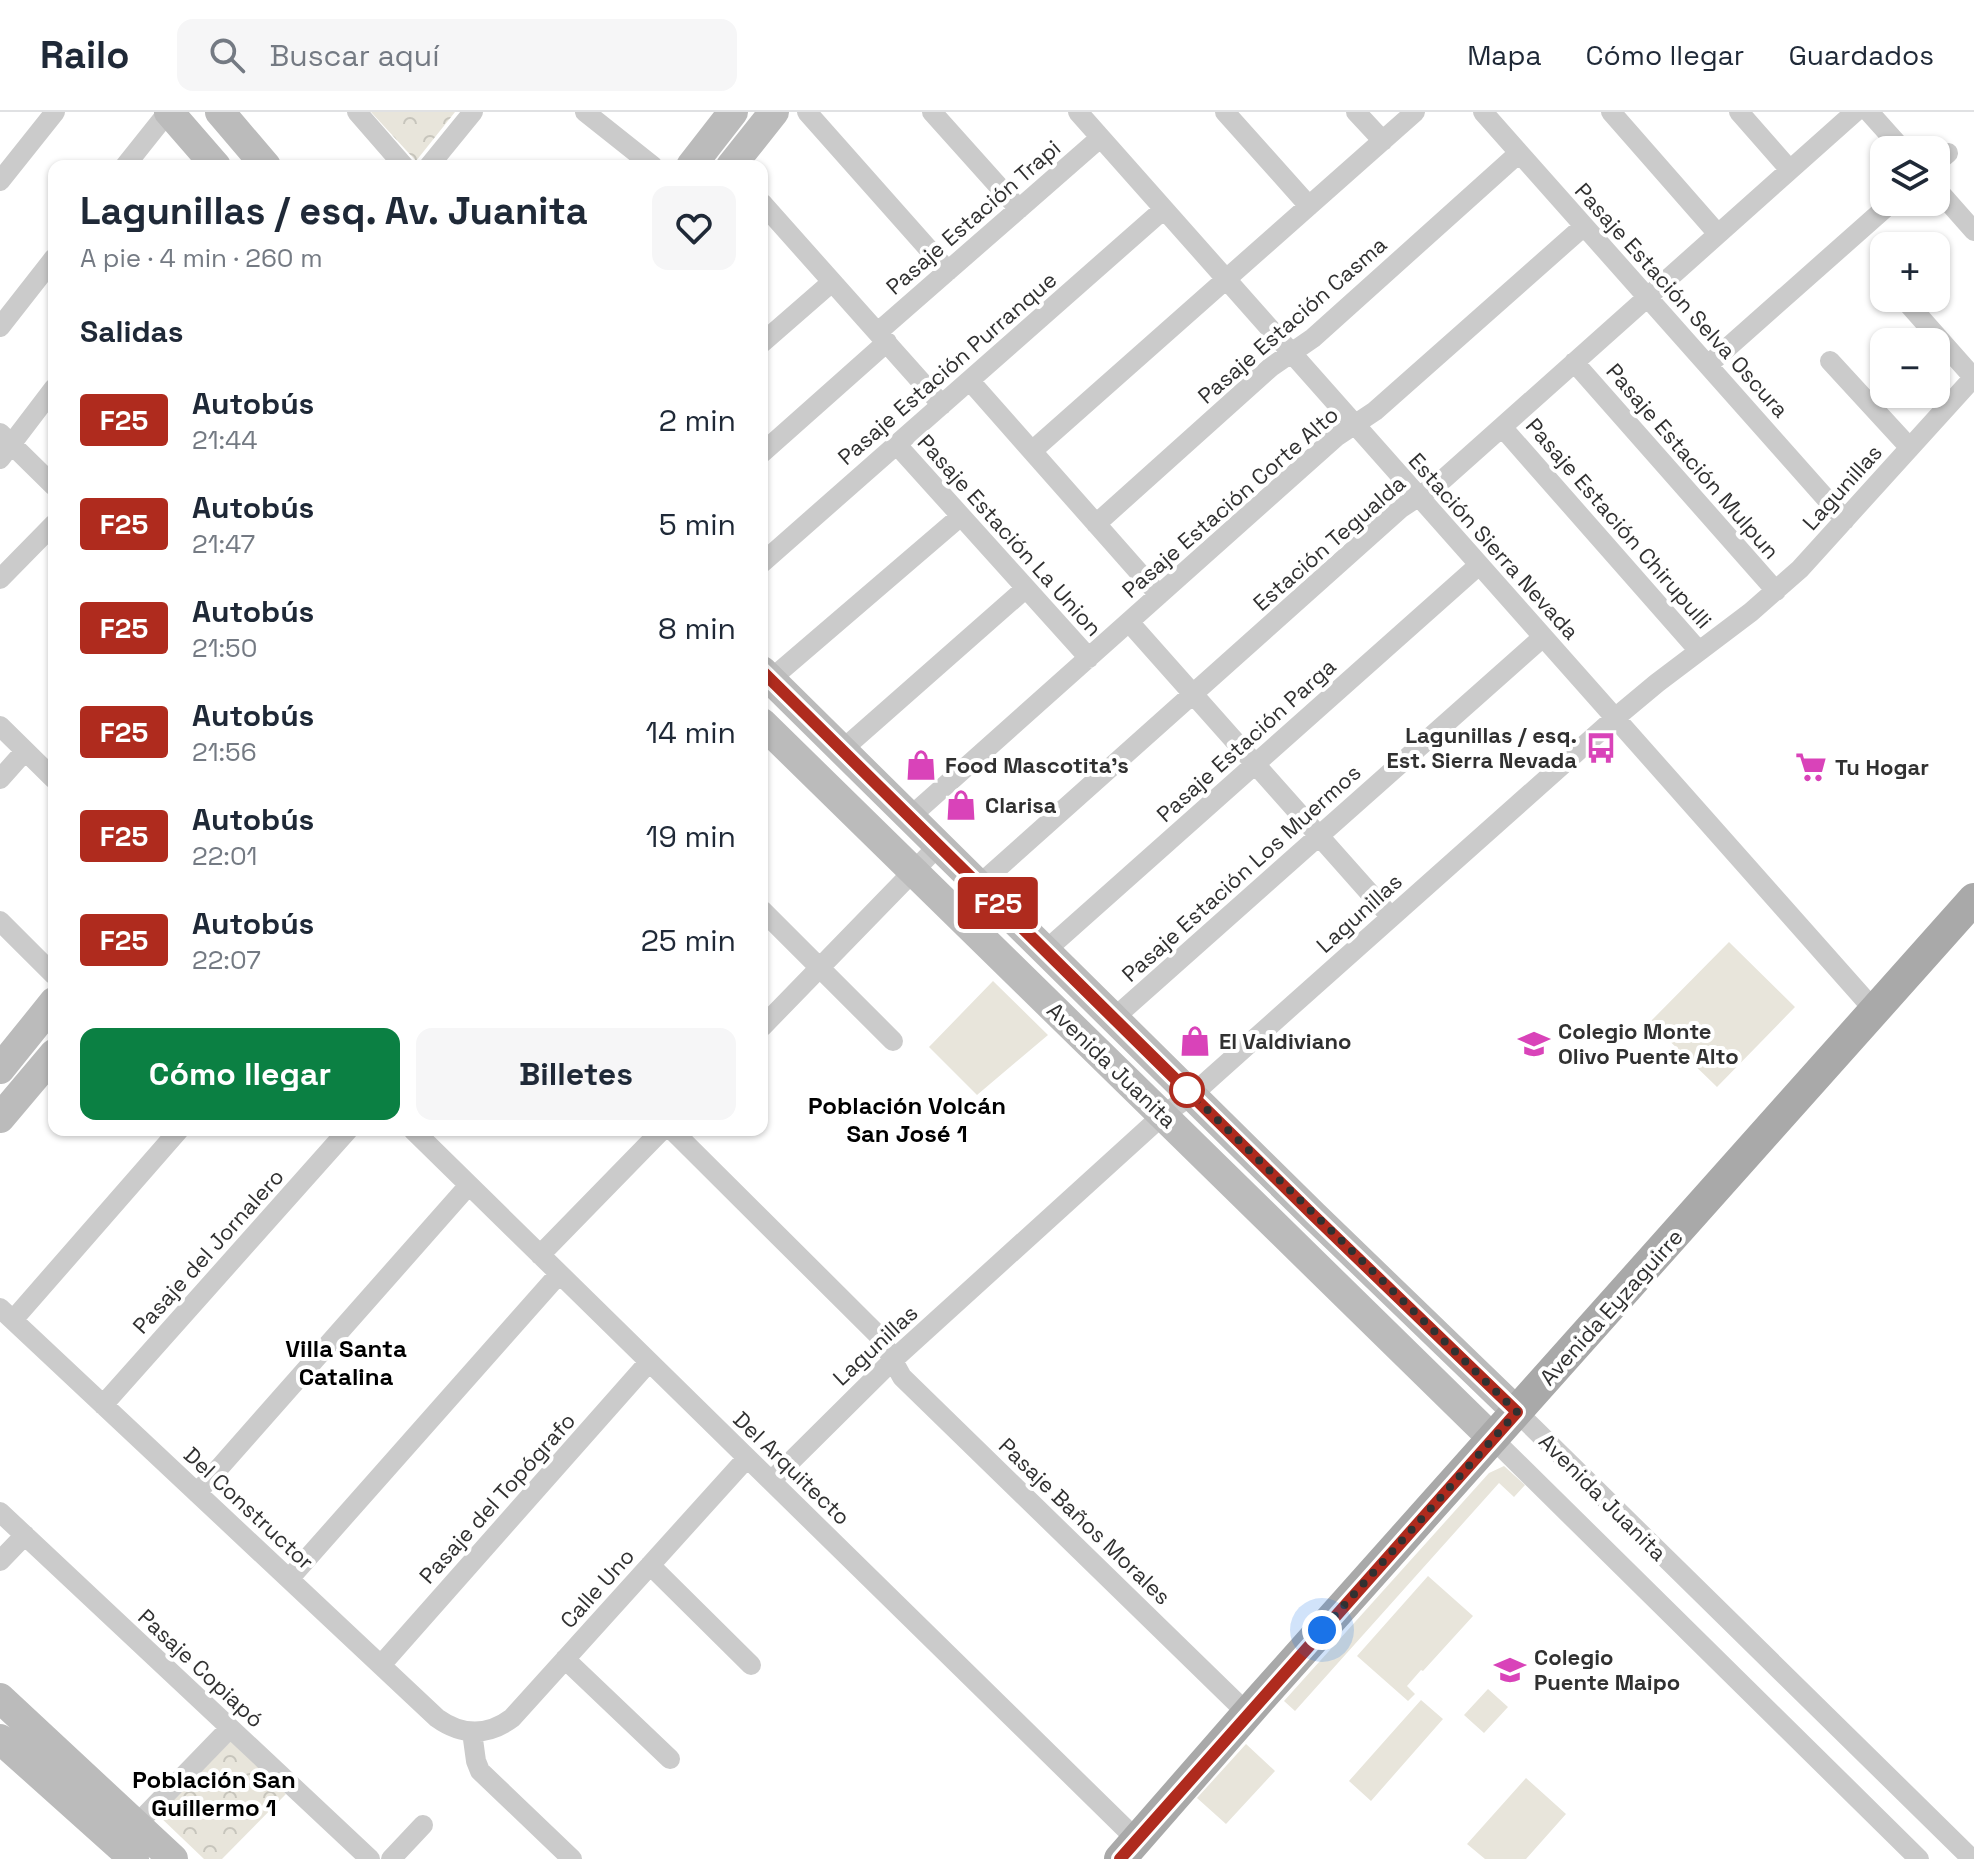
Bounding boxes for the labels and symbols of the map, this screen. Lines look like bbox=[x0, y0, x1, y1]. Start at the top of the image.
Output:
street label: Pasaje Estación Trapi bbox=[880, 134, 1066, 300]
street label: Pasaje Estación Selva Oscura bbox=[1569, 177, 1795, 423]
street label: Pasaje Estación Casma bbox=[1192, 230, 1392, 410]
street label: Pasaje Estación Purranque bbox=[832, 265, 1062, 471]
street label: Pasaje Estación Mulpun bbox=[1600, 357, 1786, 565]
street label: Pasaje Estación Corte Alto bbox=[1116, 400, 1344, 604]
street label: Pasaje Estación Chirupulli bbox=[1520, 412, 1718, 634]
street label: Pasaje Estación La Union bbox=[912, 428, 1108, 642]
street label: Lagunillas bbox=[1796, 438, 1888, 536]
street label: Estación Sierra Nevada bbox=[1403, 447, 1585, 645]
street label: Estación Tegualda bbox=[1247, 469, 1411, 617]
street label: Pasaje Estación Parga bbox=[1151, 652, 1342, 828]
place label: Lagunillas / esq. Est. Sierra Nevada bbox=[1386, 721, 1577, 774]
bus stop icon: Lagunillas / esq. Est. Sierra Nevada bbox=[1584, 731, 1618, 765]
shop icon: Food Mascotita's bbox=[904, 748, 938, 782]
supermarket icon: Tu Hogar bbox=[1794, 750, 1828, 784]
place label: Food Mascotita's bbox=[945, 751, 1129, 779]
place label: Tu Hogar bbox=[1835, 753, 1929, 781]
street label: Pasaje Estación Los Muermos bbox=[1116, 758, 1366, 988]
shop icon: Clarisa bbox=[944, 788, 978, 822]
place label: Clarisa bbox=[985, 791, 1057, 819]
street label: Lagunillas bbox=[1310, 867, 1408, 959]
line badge: F25 bbox=[952, 877, 1044, 929]
street label: Avenida Juanita bbox=[1041, 996, 1183, 1134]
place label: Colegio Monte Olivo Puente Alto bbox=[1558, 1017, 1739, 1070]
shop icon: El Valdiviano bbox=[1178, 1024, 1212, 1058]
place label: El Valdiviano bbox=[1219, 1027, 1351, 1055]
school or university icon: Colegio Monte Olivo Puente Alto bbox=[1517, 1027, 1551, 1061]
unlabelled marker bbox=[1170, 1073, 1204, 1107]
district label: Población Volcán San José 1 bbox=[808, 1090, 1006, 1149]
street label: Pasaje del Jornalero bbox=[127, 1163, 289, 1339]
street label: Avenida Eyzaguirre bbox=[1533, 1223, 1689, 1391]
street label: Lagunillas bbox=[827, 1299, 923, 1391]
district label: Villa Santa Catalina bbox=[285, 1333, 407, 1392]
street label: Del Arquitecto bbox=[728, 1405, 856, 1531]
street label: Pasaje del Topógrafo bbox=[413, 1407, 581, 1589]
street label: Avenida Juanita bbox=[1533, 1427, 1673, 1567]
street label: Pasaje Baños Morales bbox=[993, 1432, 1177, 1610]
street label: Del Constructor bbox=[178, 1441, 320, 1575]
street label: Calle Uno bbox=[554, 1542, 640, 1634]
street label: Pasaje Copiapó bbox=[132, 1603, 270, 1733]
your location bbox=[1302, 1610, 1342, 1650]
place label: Colegio Puente Maipo bbox=[1534, 1643, 1680, 1696]
school or university icon: Colegio Puente Maipo bbox=[1493, 1653, 1527, 1687]
district label: Población San Guillermo 1 bbox=[132, 1764, 296, 1823]

